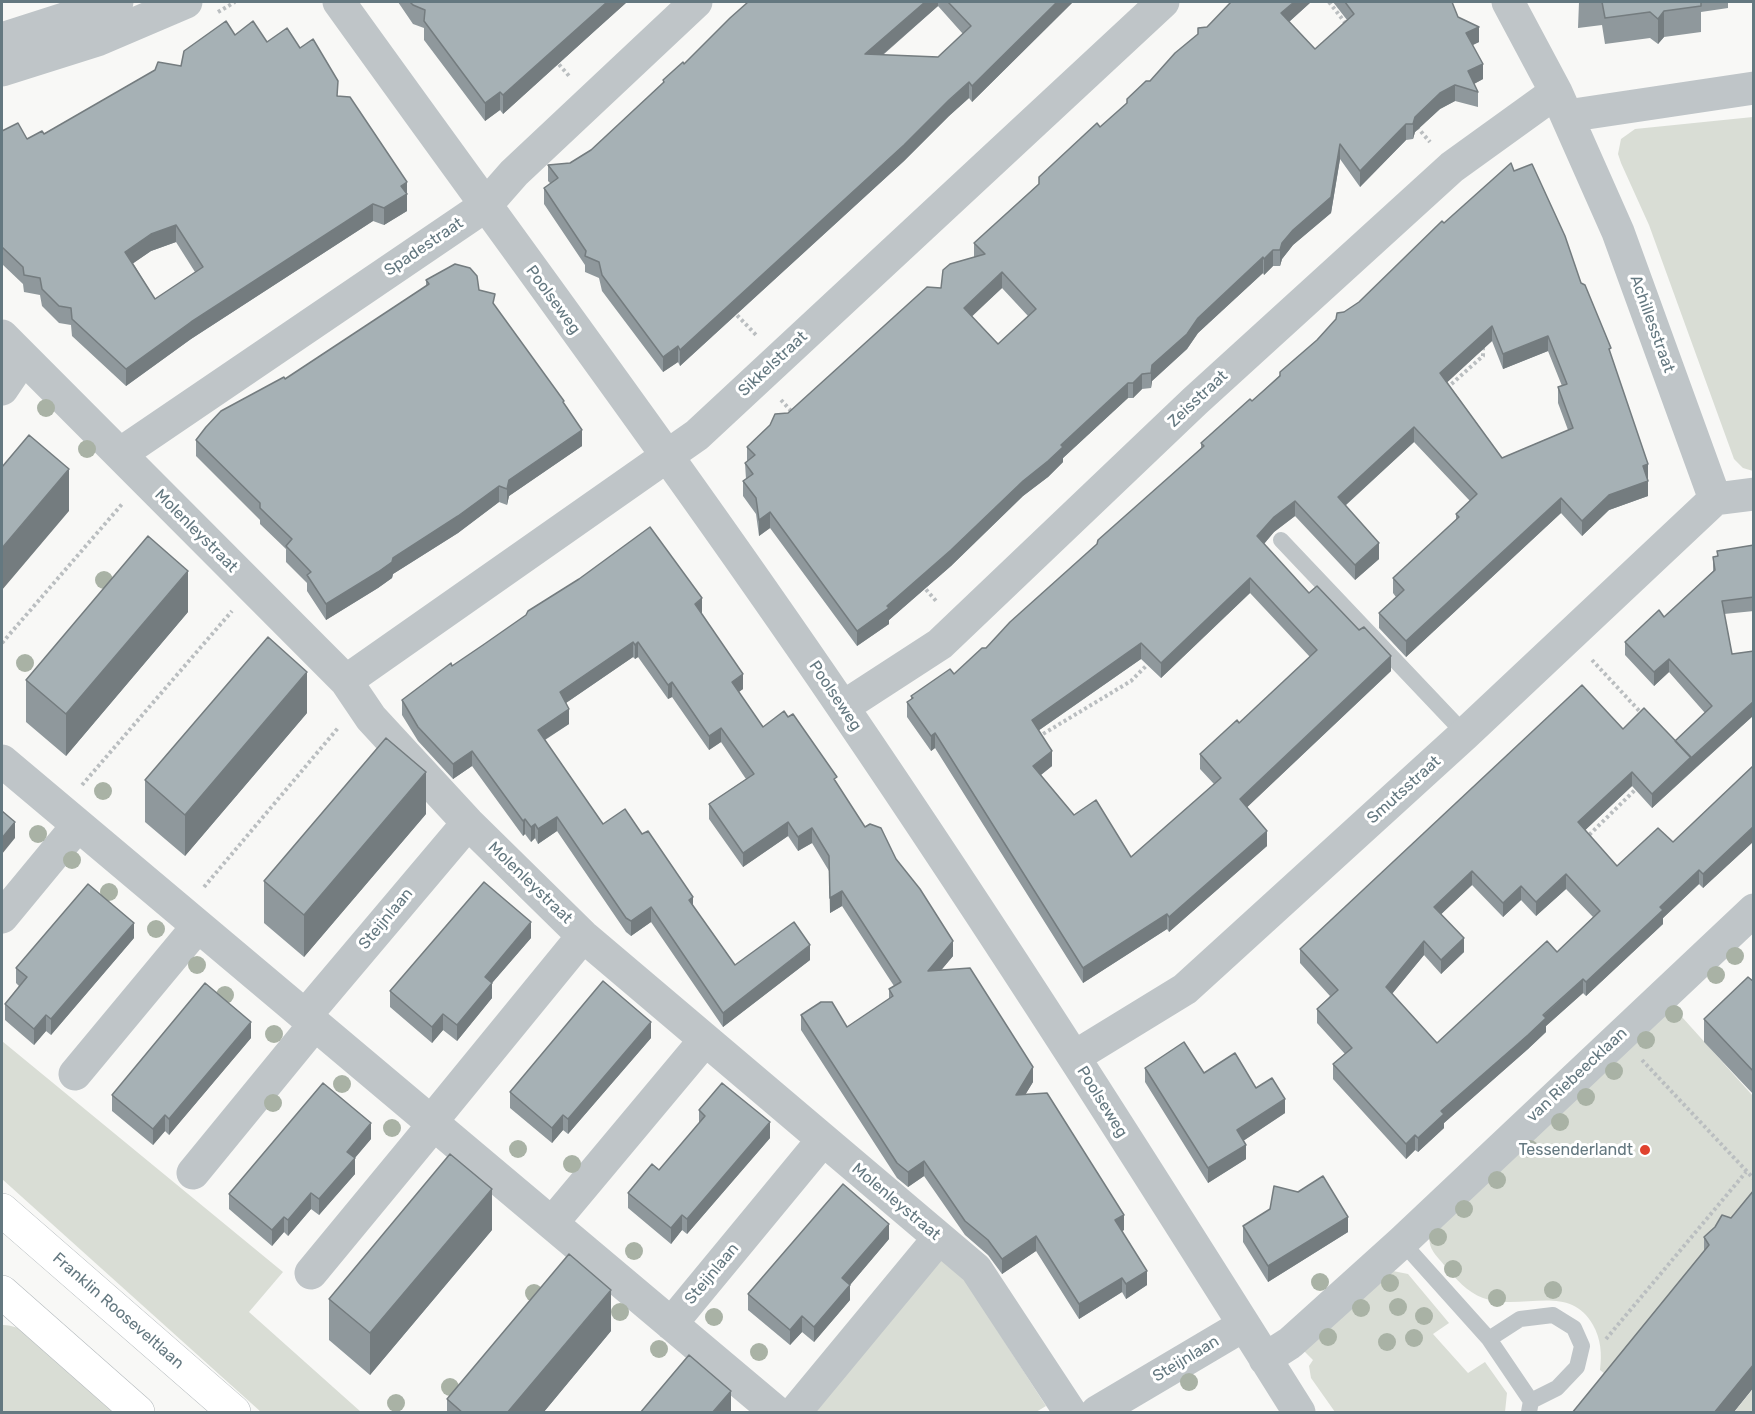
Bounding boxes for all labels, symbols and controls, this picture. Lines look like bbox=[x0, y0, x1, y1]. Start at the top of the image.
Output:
street label: Spadestraat bbox=[381, 214, 467, 280]
street label: Poolseweg bbox=[522, 262, 584, 338]
street label: Achillesstraat bbox=[1626, 273, 1678, 375]
street label: Sikkelstraat bbox=[735, 327, 811, 401]
street label: Zeisstraat bbox=[1164, 367, 1232, 431]
street label: Molenleystraat bbox=[150, 485, 242, 577]
street label: Poolseweg bbox=[805, 657, 865, 735]
street label: Smutsstraat bbox=[1363, 752, 1445, 828]
street label: Molenleystraat bbox=[484, 838, 576, 928]
street label: Steijnlaan bbox=[355, 884, 417, 954]
street label: van Riebeecklaan bbox=[1523, 1024, 1631, 1126]
street label: Poolseweg bbox=[1073, 1063, 1131, 1141]
place label: Tessenderlandt bbox=[1519, 1140, 1633, 1160]
marker: Tessenderlandt bbox=[1638, 1143, 1652, 1157]
street label: Molenleystraat bbox=[848, 1159, 944, 1245]
street label: Steijnlaan bbox=[681, 1239, 743, 1309]
street label: Franklin Rooseveltlaan bbox=[48, 1249, 188, 1373]
street label: Steijnlaan bbox=[1149, 1332, 1223, 1386]

